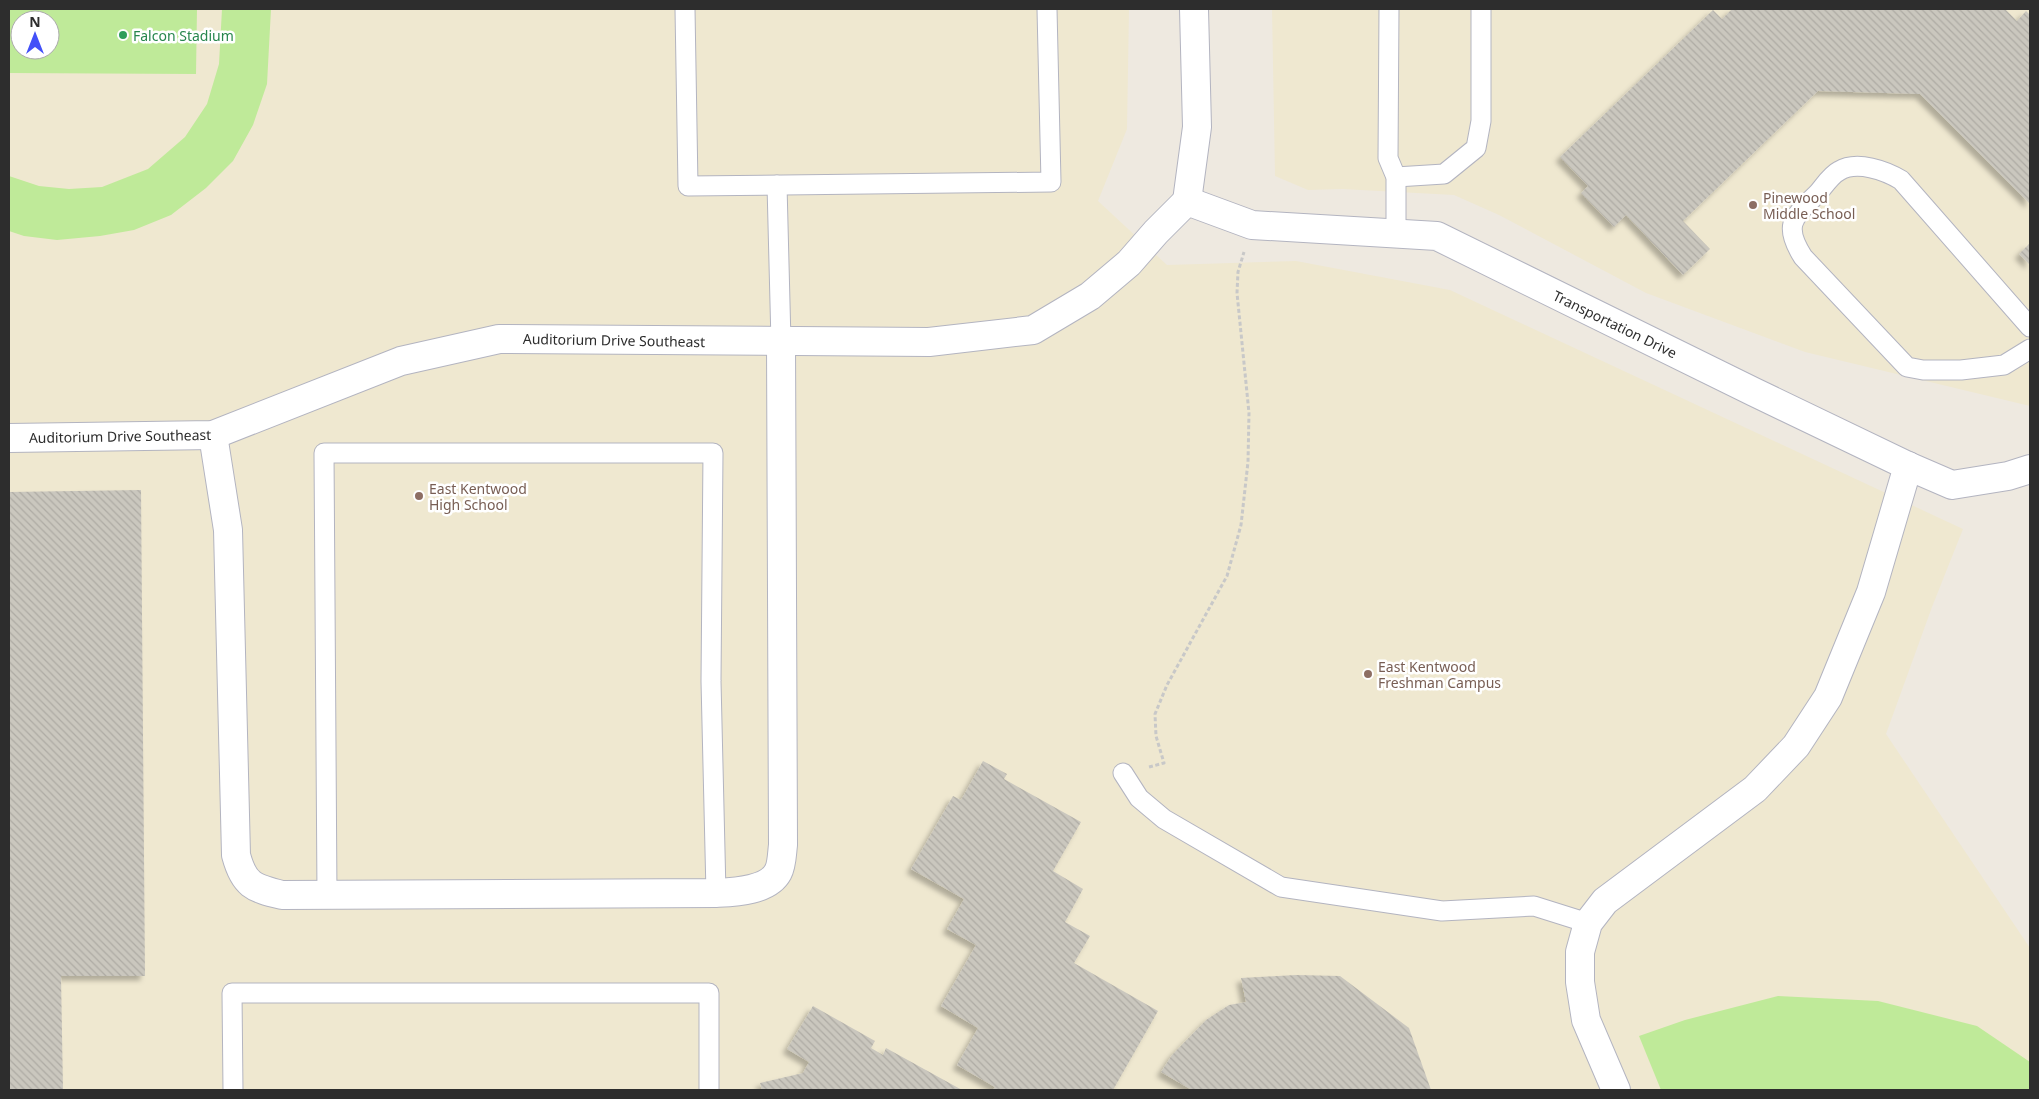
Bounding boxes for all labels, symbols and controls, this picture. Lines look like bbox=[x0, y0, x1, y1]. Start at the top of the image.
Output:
north arrow bbox=[10, 10, 60, 60]
text: N bbox=[29, 12, 41, 31]
place label: Falcon Stadium bbox=[133, 26, 234, 45]
marker: Falcon Stadium bbox=[117, 29, 129, 41]
place label: Pinewood Middle School bbox=[1763, 188, 1855, 223]
marker: Pinewood Middle School bbox=[1747, 199, 1759, 211]
street label: Transportation Drive bbox=[1550, 286, 1680, 362]
street label: Auditorium Drive Southeast bbox=[523, 329, 705, 351]
street label: Auditorium Drive Southeast bbox=[29, 425, 211, 447]
place label: East Kentwood High School bbox=[429, 479, 527, 514]
marker: East Kentwood High School bbox=[413, 490, 425, 502]
place label: East Kentwood Freshman Campus bbox=[1378, 657, 1501, 692]
marker: East Kentwood Freshman Campus bbox=[1362, 668, 1374, 680]

